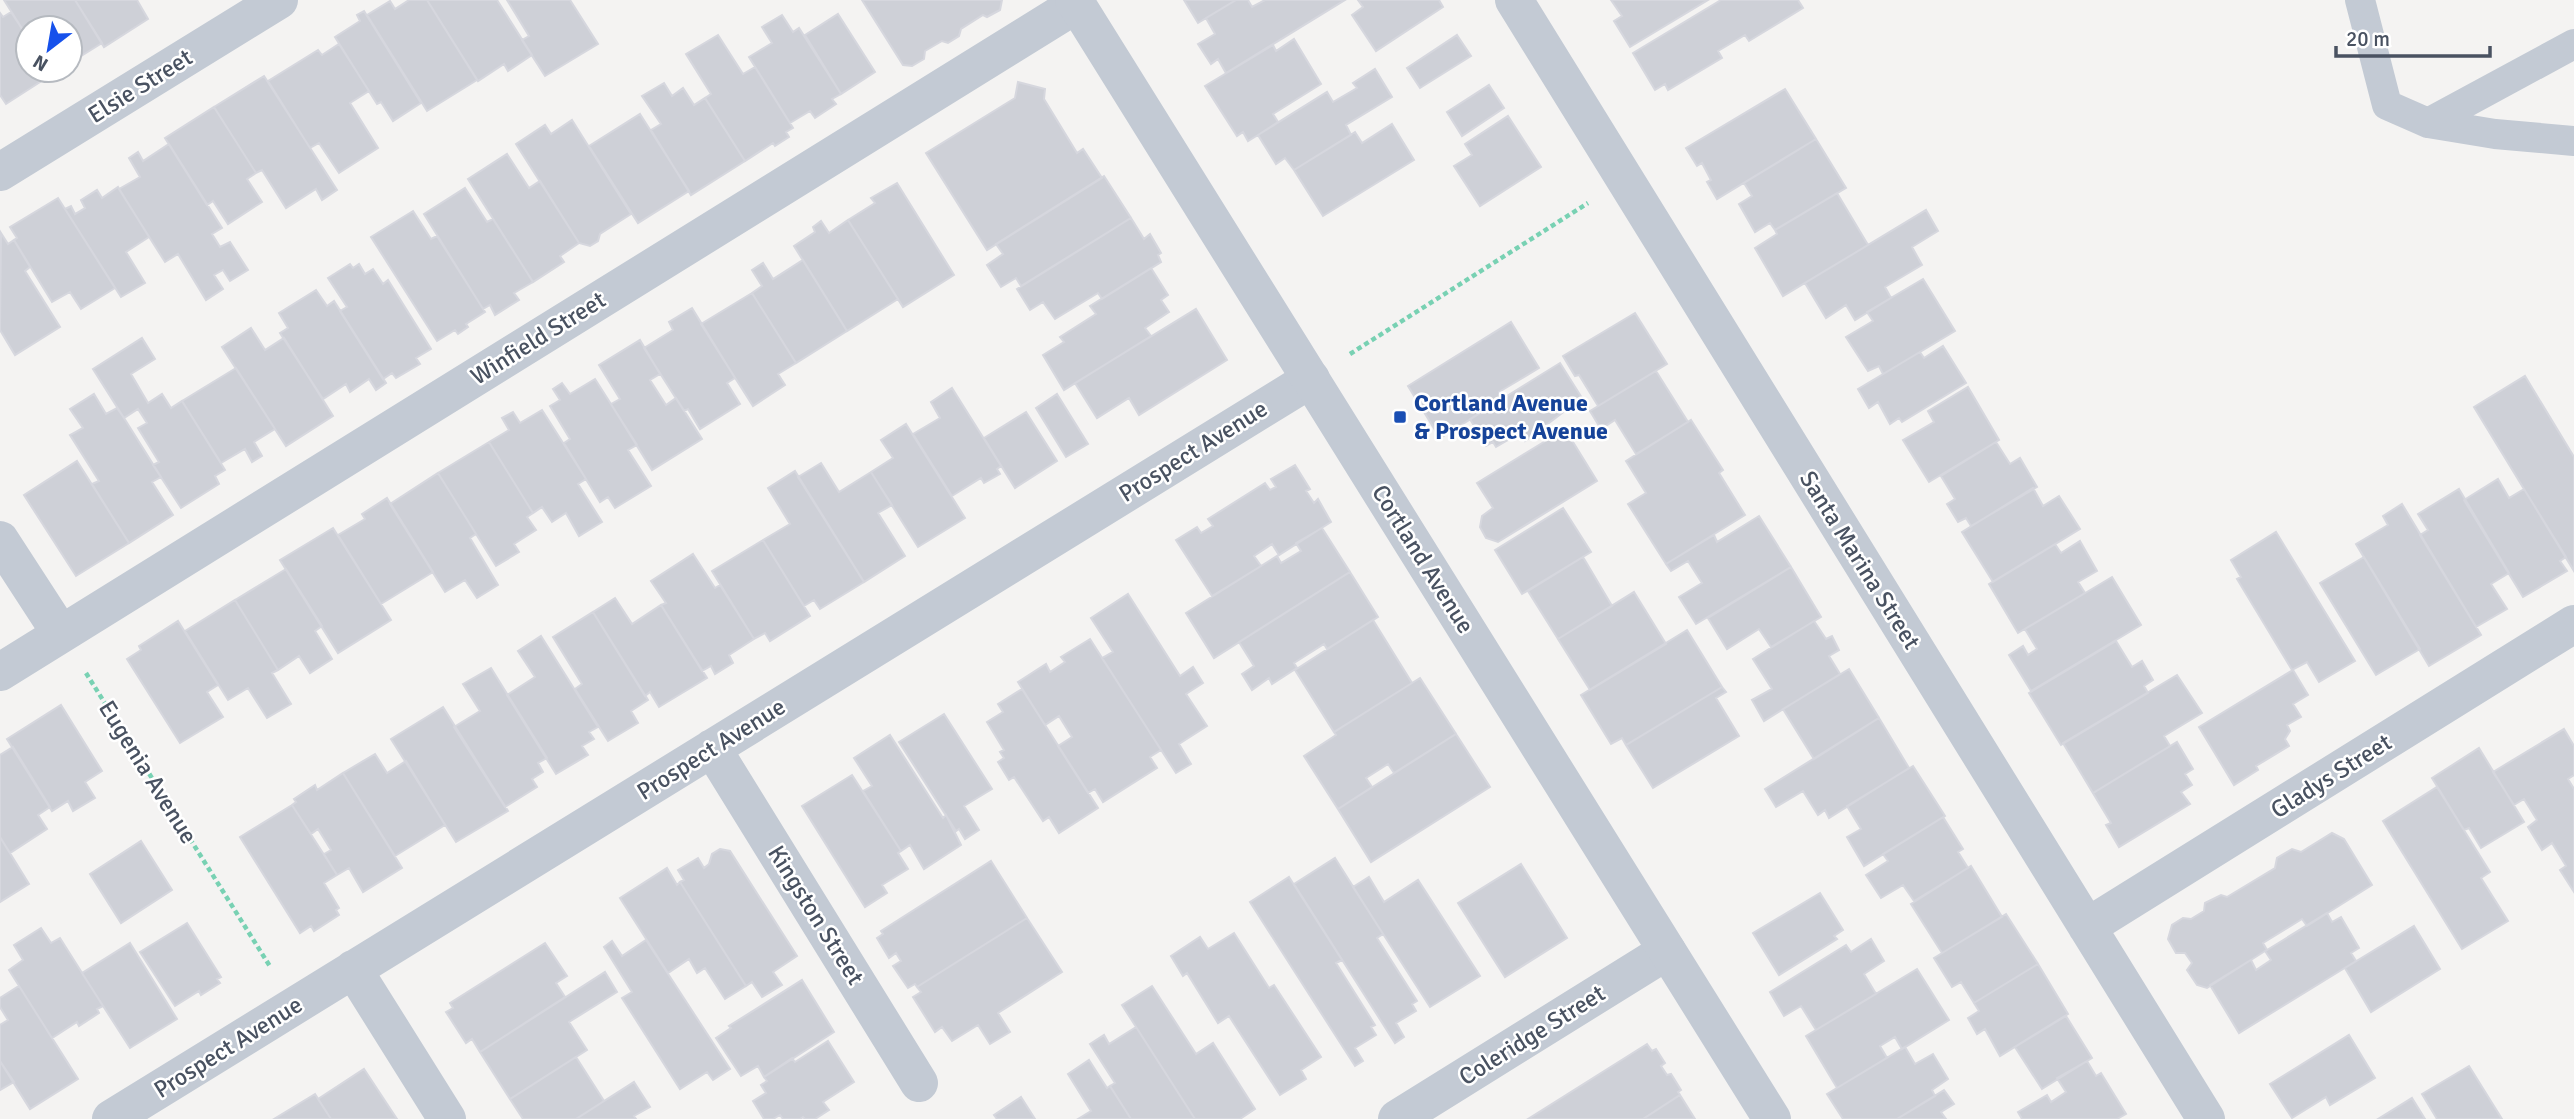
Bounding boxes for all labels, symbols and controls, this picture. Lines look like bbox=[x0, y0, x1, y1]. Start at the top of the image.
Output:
north arrow bbox=[14, 14, 84, 84]
scale bar bbox=[2336, 14, 2490, 58]
text: 20 m bbox=[2346, 26, 2390, 52]
street label: Elsie Street bbox=[82, 42, 198, 130]
text: N bbox=[29, 49, 53, 76]
street label: Winfield Street bbox=[465, 285, 611, 391]
place label: Cortland Avenue & Prospect Avenue bbox=[1414, 388, 1608, 446]
street label: Prospect Avenue bbox=[1113, 393, 1273, 509]
marker: Cortland Avenue & Prospect Avenue bbox=[1392, 409, 1408, 425]
street label: Santa Marina Street bbox=[1793, 465, 1927, 655]
street label: Cortland Avenue bbox=[1365, 479, 1481, 639]
street label: Prospect Avenue bbox=[631, 691, 791, 807]
street label: Eugenia Avenue bbox=[92, 695, 204, 849]
street label: Gladys Street bbox=[2265, 727, 2397, 825]
street label: Kingston Street bbox=[761, 840, 871, 990]
street label: Coleridge Street bbox=[1453, 978, 1611, 1092]
street label: Prospect Avenue bbox=[148, 989, 308, 1105]

